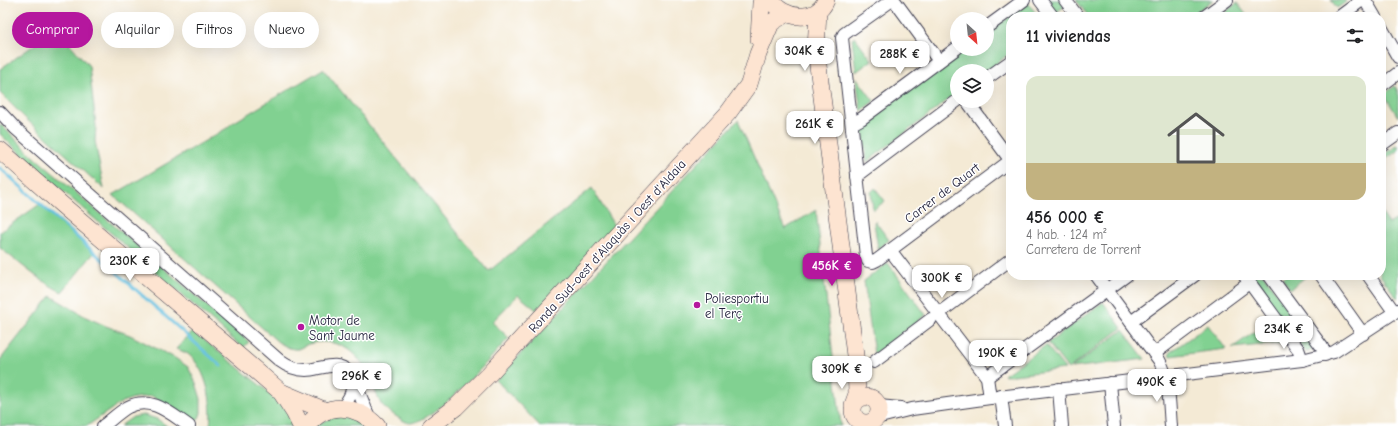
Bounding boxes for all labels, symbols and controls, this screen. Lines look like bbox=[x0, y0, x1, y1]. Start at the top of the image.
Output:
chip: Comprar bbox=[12, 12, 93, 48]
chip: Alquilar bbox=[101, 12, 174, 48]
chip: Filtros bbox=[182, 12, 246, 48]
chip: Nuevo bbox=[254, 12, 319, 48]
north arrow bbox=[950, 12, 994, 56]
map controls bbox=[950, 12, 994, 108]
icon: filters bbox=[1344, 25, 1366, 47]
text: 11 viviendas bbox=[1026, 27, 1110, 46]
pin: 304K € bbox=[772, 38, 838, 72]
pin: 288K € bbox=[867, 41, 933, 75]
text: 304K € bbox=[785, 43, 825, 58]
text: 288K € bbox=[880, 46, 920, 61]
button: layers bbox=[950, 64, 994, 108]
icon: home bbox=[1160, 102, 1232, 174]
pin: 261K € bbox=[782, 111, 848, 145]
text: 261K € bbox=[795, 116, 835, 131]
street label: Ronda Sud-oest d'Alaquàs i Oest d'Aldaia bbox=[525, 156, 689, 336]
street label: Carrer de Quart bbox=[902, 159, 983, 226]
text: 456 000 € bbox=[1026, 208, 1105, 227]
text: 4 hab. · 124 m² bbox=[1026, 227, 1106, 242]
text: Carretera de Torrent bbox=[1026, 242, 1141, 257]
pin: 230K € bbox=[97, 248, 163, 282]
text: 230K € bbox=[109, 253, 151, 268]
pin: 456K € bbox=[799, 253, 865, 287]
text: 456K € bbox=[812, 258, 852, 273]
pin: 300K € bbox=[909, 265, 975, 299]
text: 300K € bbox=[921, 270, 963, 285]
place label: Poliesportiu el Terç bbox=[705, 291, 769, 321]
marker: Poliesportiu el Terç bbox=[692, 300, 702, 310]
place label: Motor de Sant Jaume bbox=[309, 313, 375, 343]
pin: 234K € bbox=[1251, 316, 1317, 350]
text: 234K € bbox=[1264, 321, 1304, 336]
marker: Motor de Sant Jaume bbox=[296, 322, 306, 332]
pin: 190K € bbox=[965, 340, 1031, 374]
text: 190K € bbox=[978, 345, 1018, 360]
pin: 309K € bbox=[809, 356, 875, 390]
text: 309K € bbox=[821, 361, 863, 376]
pin: 296K € bbox=[329, 363, 395, 397]
text: 296K € bbox=[342, 368, 382, 383]
pin: 490K € bbox=[1124, 369, 1190, 403]
text: 490K € bbox=[1136, 374, 1178, 389]

